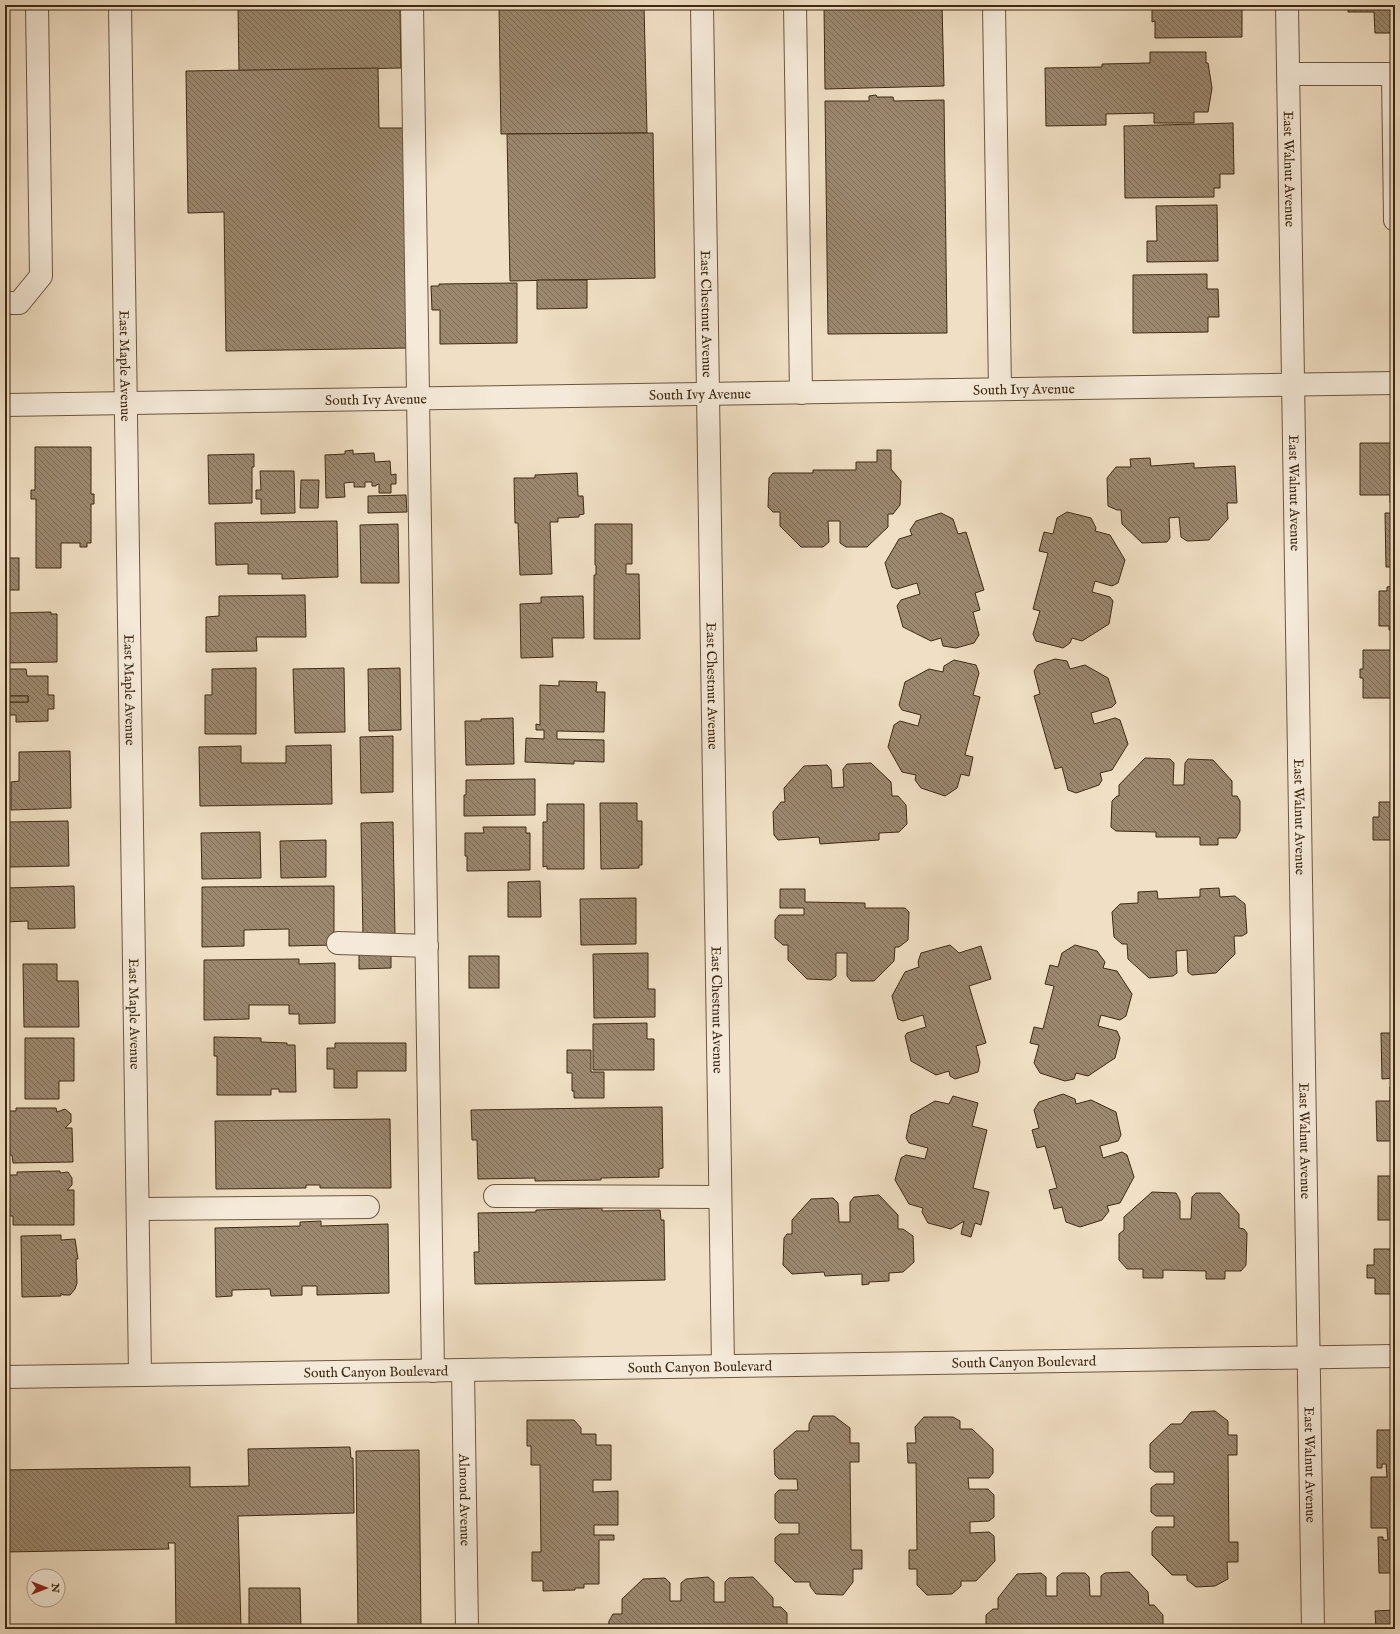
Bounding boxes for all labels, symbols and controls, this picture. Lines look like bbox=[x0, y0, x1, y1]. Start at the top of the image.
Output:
street label: East Walnut Avenue bbox=[1279, 111, 1299, 228]
street label: East Chestnut Avenue bbox=[696, 250, 716, 378]
street label: East Maple Avenue bbox=[114, 310, 134, 422]
street label: South Ivy Avenue bbox=[973, 380, 1076, 400]
street label: South Ivy Avenue bbox=[649, 385, 752, 405]
street label: South Ivy Avenue bbox=[325, 390, 428, 410]
street label: East Walnut Avenue bbox=[1284, 435, 1304, 552]
street label: East Chestnut Avenue bbox=[702, 622, 721, 750]
street label: East Maple Avenue bbox=[119, 634, 139, 746]
street label: East Walnut Avenue bbox=[1289, 759, 1309, 876]
street label: East Chestnut Avenue bbox=[707, 946, 726, 1074]
street label: East Maple Avenue bbox=[124, 958, 144, 1070]
street label: East Walnut Avenue bbox=[1294, 1083, 1314, 1200]
street label: South Canyon Boulevard bbox=[952, 1353, 1097, 1373]
street label: South Canyon Boulevard bbox=[628, 1357, 773, 1378]
street label: South Canyon Boulevard bbox=[304, 1362, 449, 1382]
street label: East Walnut Avenue bbox=[1299, 1407, 1319, 1524]
street label: Almond Avenue bbox=[454, 1453, 474, 1547]
north arrow bbox=[26, 1568, 66, 1608]
text: N bbox=[48, 1582, 62, 1593]

